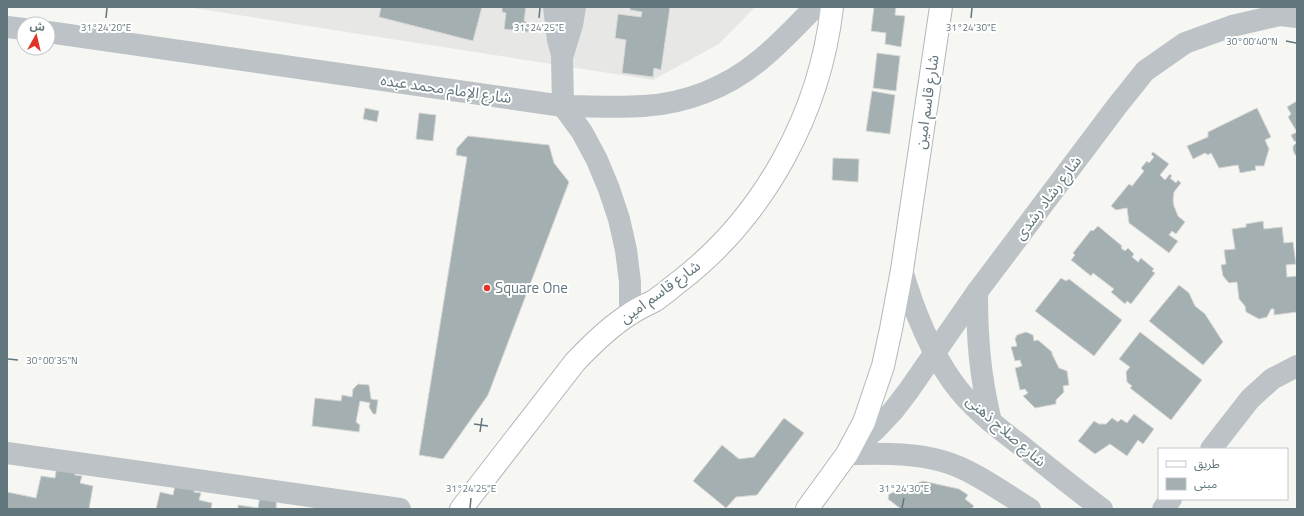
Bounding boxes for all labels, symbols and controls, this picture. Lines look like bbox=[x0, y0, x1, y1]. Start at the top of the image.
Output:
north arrow bbox=[16, 16, 56, 56]
text: ش bbox=[29, 17, 46, 35]
text: 31°24'20"E bbox=[81, 20, 132, 35]
text: 31°24'25"E bbox=[514, 20, 565, 35]
text: 31°24'30"E bbox=[946, 20, 997, 35]
text: 30°00'40"N bbox=[1226, 34, 1278, 49]
street label: شارع قاسم امين bbox=[908, 53, 946, 151]
street label: شارع الإمام محمد عبده bbox=[379, 68, 513, 110]
street label: شارع رشاد رشدى bbox=[1008, 151, 1088, 245]
street label: شارع قاسم امين bbox=[614, 254, 706, 330]
place label: Square One bbox=[495, 276, 568, 299]
marker: Square One bbox=[482, 283, 492, 293]
text: 30°00'35"N bbox=[26, 353, 78, 368]
street label: شارع صلاح ذهنى bbox=[960, 389, 1052, 473]
legend bbox=[1158, 448, 1288, 500]
text: طريق bbox=[1194, 454, 1220, 473]
text: مبنى bbox=[1194, 474, 1217, 493]
text: 31°24'25"E bbox=[446, 481, 497, 496]
text: 31°24'30"E bbox=[879, 481, 930, 496]

